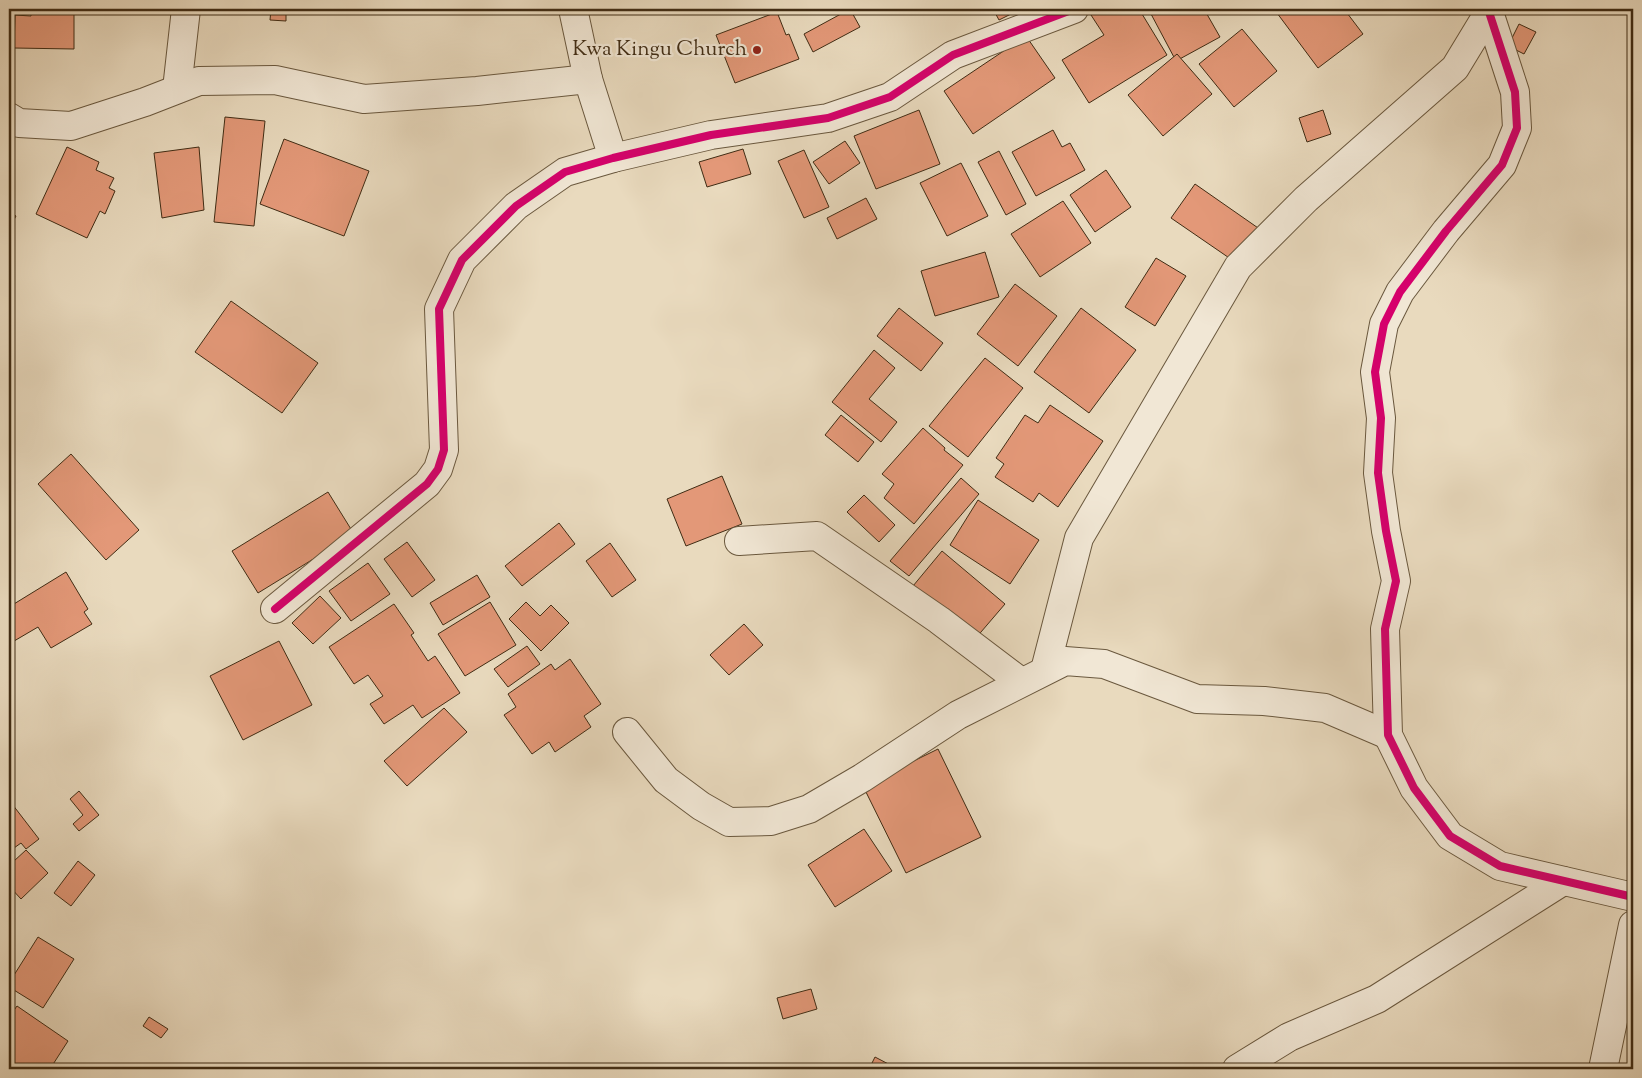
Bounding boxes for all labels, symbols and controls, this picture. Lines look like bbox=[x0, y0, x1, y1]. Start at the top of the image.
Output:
place label: Kwa Kingu Church bbox=[572, 35, 747, 65]
marker: Kwa Kingu Church bbox=[751, 44, 763, 56]

